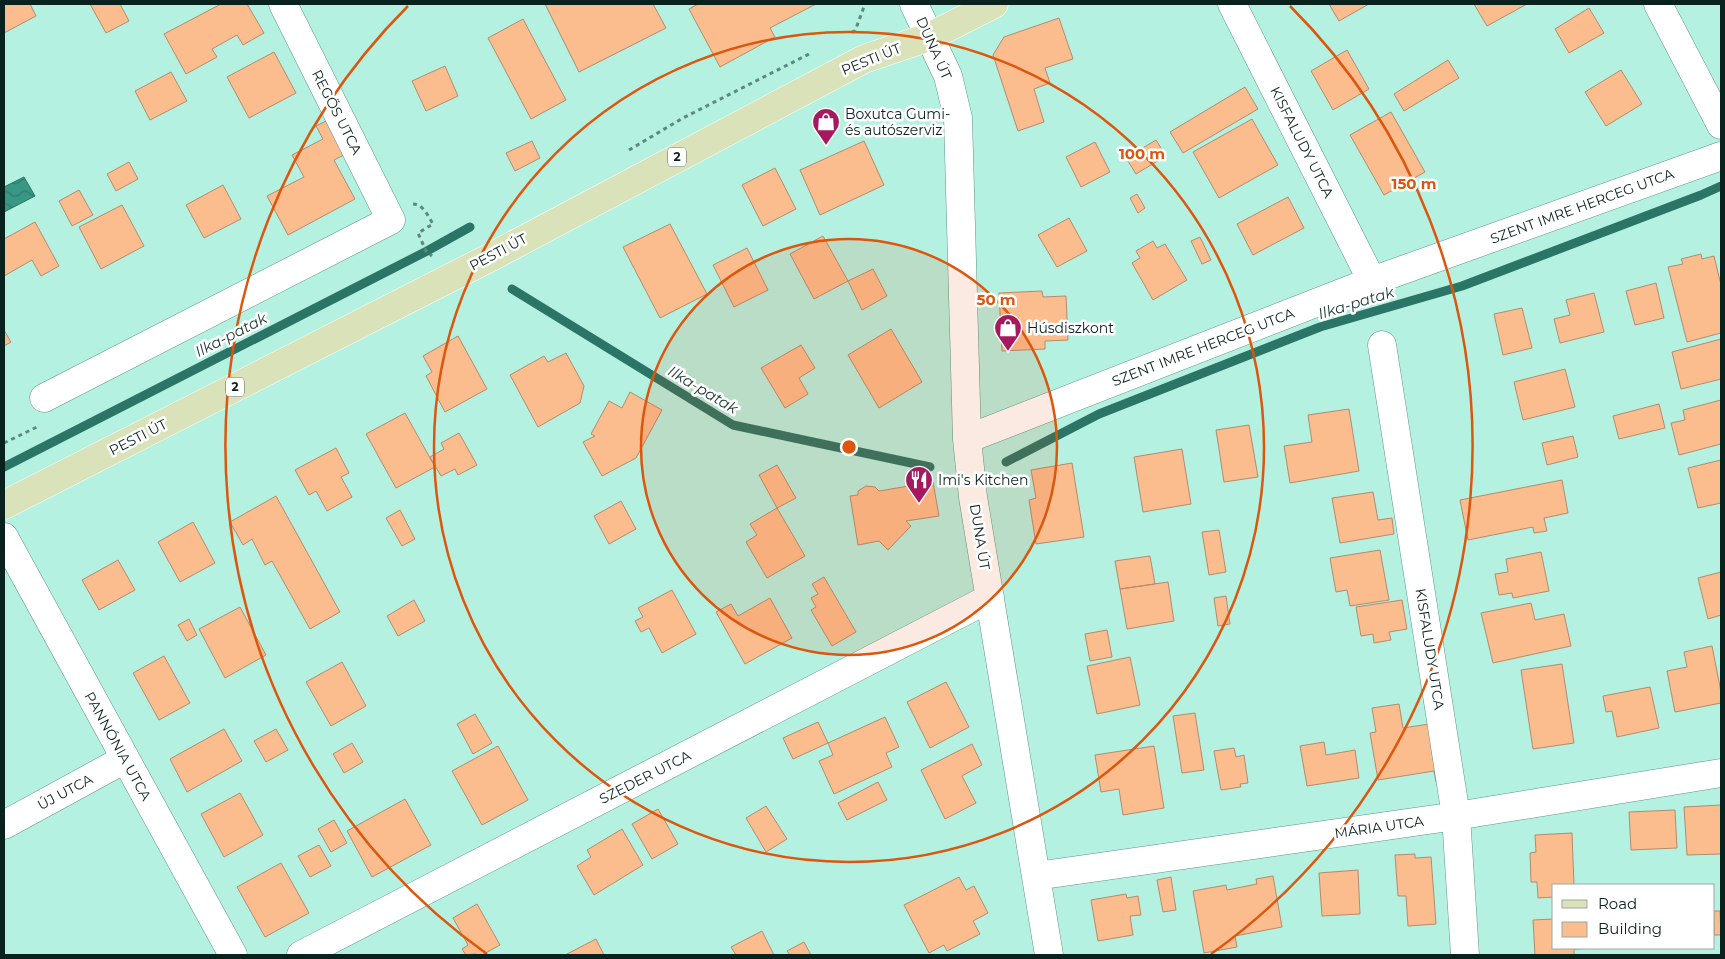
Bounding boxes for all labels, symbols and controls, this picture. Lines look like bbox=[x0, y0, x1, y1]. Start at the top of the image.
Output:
street label: DUNA ÚT bbox=[912, 14, 956, 82]
street label: PESTI ÚT bbox=[839, 39, 903, 79]
street label: REGŐS UTCA bbox=[308, 67, 367, 158]
street label: KISFALUDY UTCA bbox=[1266, 83, 1338, 202]
place label: Boxutca Gumi- és autószerviz bbox=[845, 105, 950, 139]
shop icon: Boxutca Gumi- és autószerviz bbox=[811, 107, 841, 146]
text: 100 m bbox=[1119, 144, 1165, 163]
road number: 2 bbox=[668, 148, 686, 166]
street label: SZENT IMRE HERCEG UTCA bbox=[1488, 164, 1677, 248]
text: 150 m bbox=[1392, 174, 1436, 193]
street label: PESTI ÚT bbox=[466, 229, 530, 275]
water label: Ilka-patak bbox=[1316, 282, 1397, 323]
text: 50 m bbox=[976, 290, 1016, 309]
street label: SZENT IMRE HERCEG UTCA bbox=[1109, 303, 1298, 390]
water label: Ilka-patak bbox=[192, 308, 271, 361]
shop icon: Húsdiszkont bbox=[993, 313, 1023, 352]
place label: Húsdiszkont bbox=[1027, 319, 1114, 337]
water label: Ilka-patak bbox=[665, 361, 743, 418]
road number: 2 bbox=[226, 378, 244, 397]
street label: PESTI ÚT bbox=[106, 415, 170, 459]
centre of rings bbox=[840, 438, 858, 456]
restaurant icon: Imi's Kitchen bbox=[904, 465, 934, 504]
place label: Imi's Kitchen bbox=[938, 471, 1028, 489]
street label: DUNA ÚT bbox=[966, 503, 994, 571]
street label: KISFALUDY UTCA bbox=[1412, 587, 1449, 712]
street label: PANNÓNIA UTCA bbox=[81, 688, 156, 804]
street label: SZEDER UTCA bbox=[596, 746, 695, 808]
street label: ÚJ UTCA bbox=[34, 769, 97, 814]
street label: MÁRIA UTCA bbox=[1333, 812, 1426, 842]
legend bbox=[1552, 884, 1715, 949]
text: Road bbox=[1598, 894, 1637, 913]
text: Building bbox=[1598, 919, 1662, 938]

